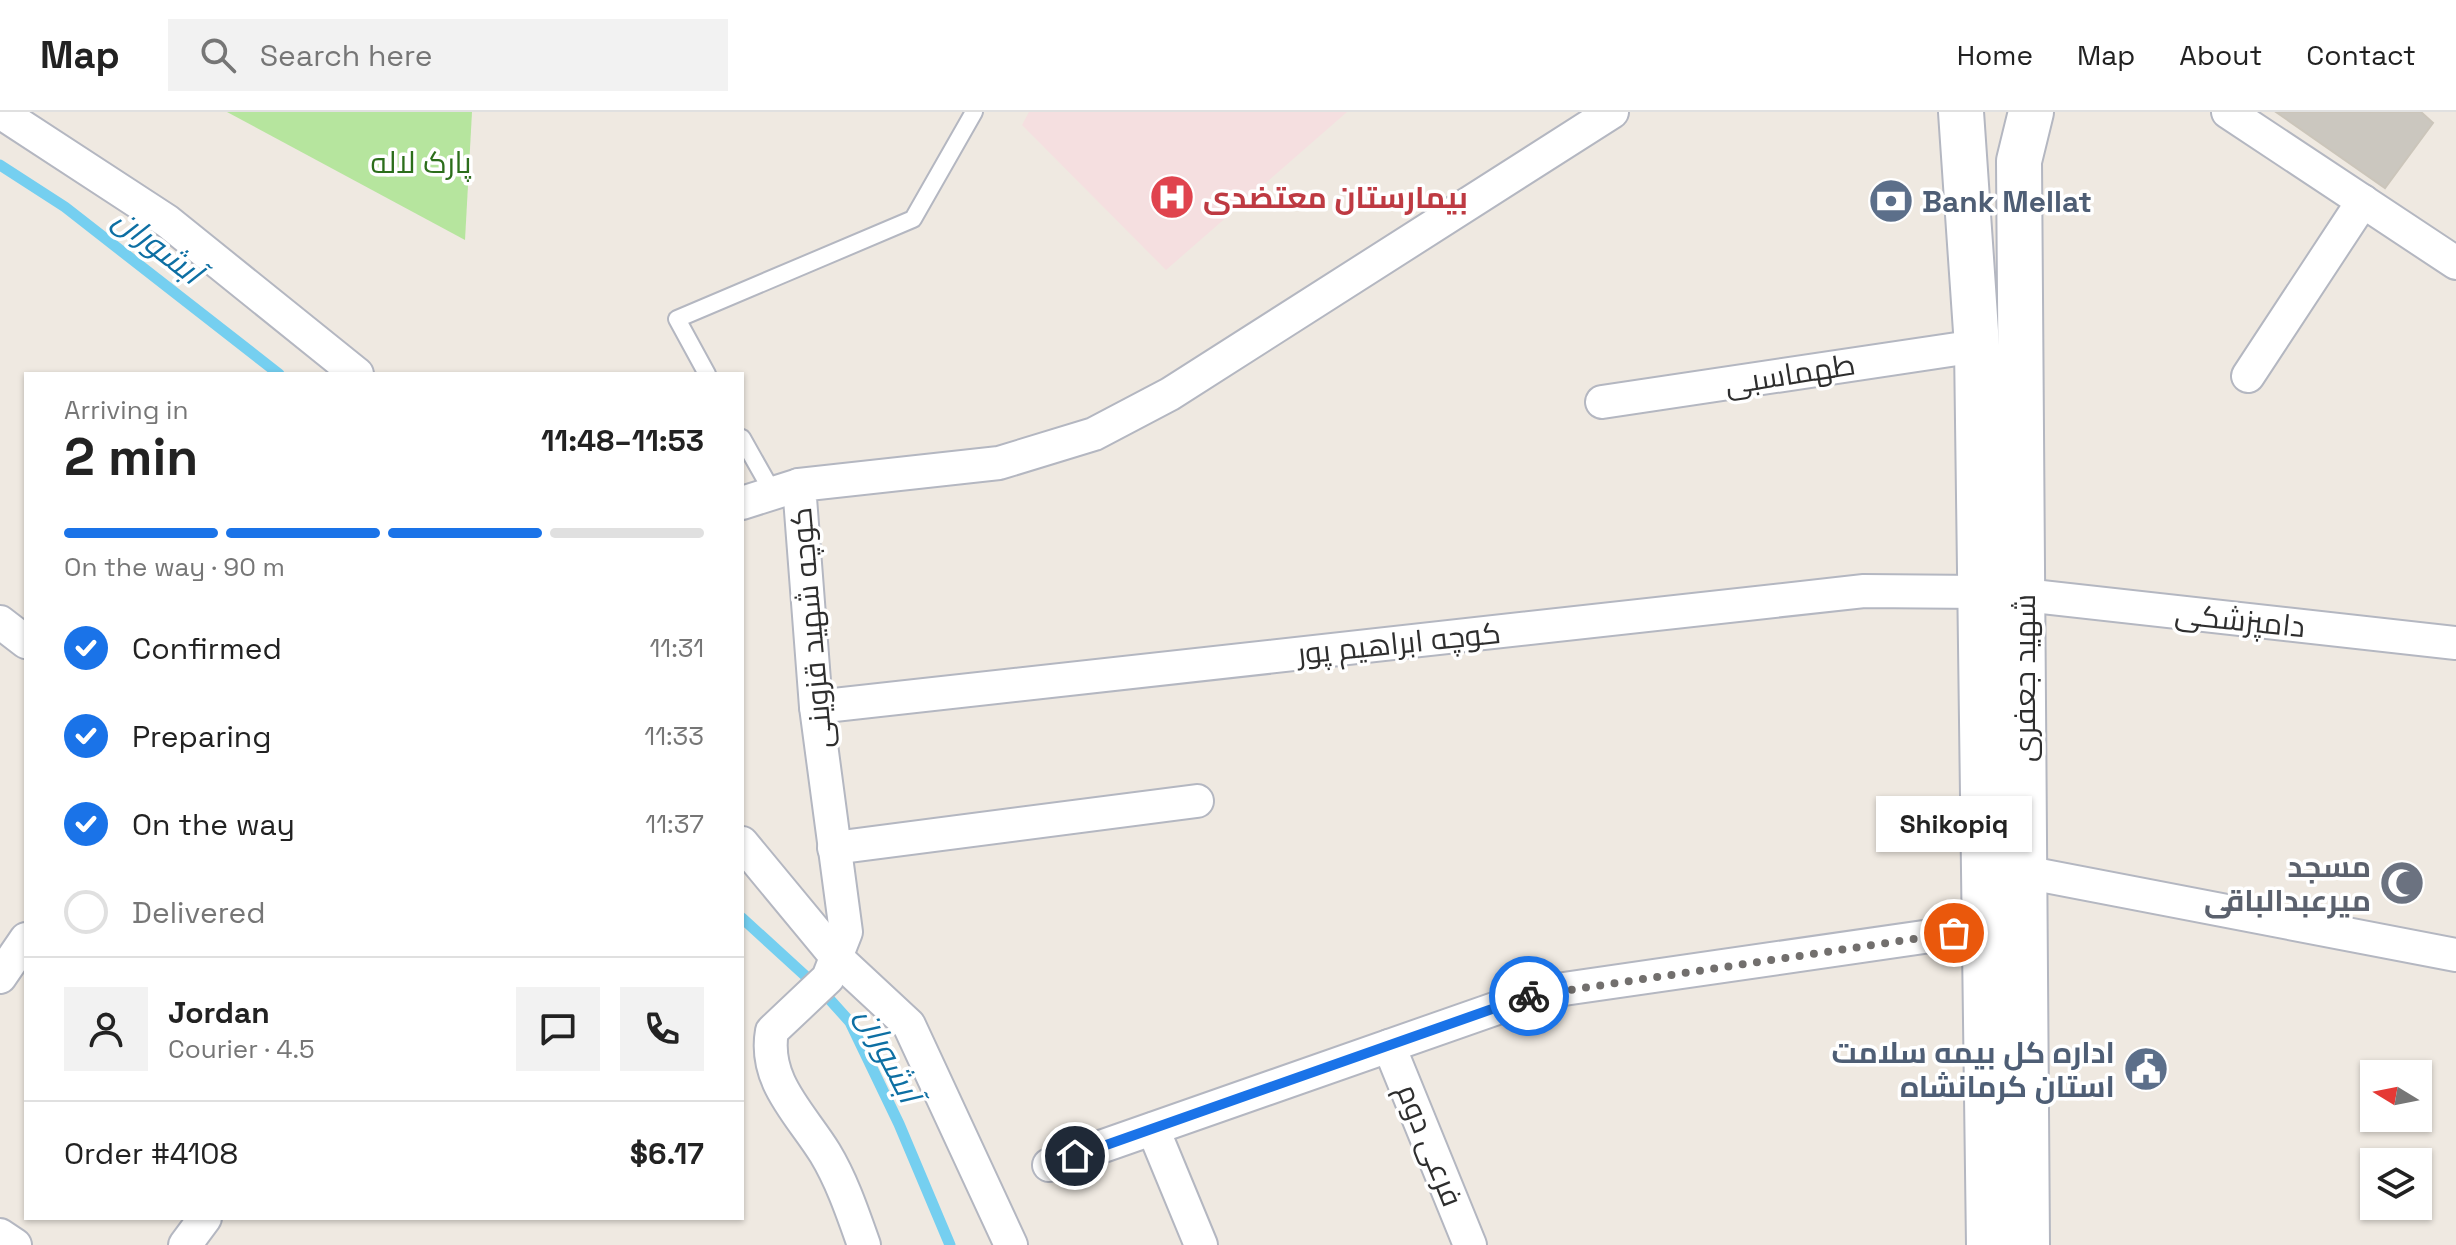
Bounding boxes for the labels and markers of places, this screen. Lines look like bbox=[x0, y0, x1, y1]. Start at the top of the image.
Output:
hospital icon: بیمارستان معتضدی bbox=[1148, 173, 1196, 221]
bank icon: Bank Mellat bbox=[1867, 177, 1915, 225]
place label: بیمارستان معتضدی bbox=[1203, 178, 1468, 217]
place label: Bank Mellat bbox=[1922, 182, 2092, 221]
callout: Shikopiq bbox=[1876, 797, 2032, 853]
place label: مسجد میرعبدالباقی bbox=[2204, 847, 2371, 920]
mosque icon: مسجد میرعبدالباقی bbox=[2378, 859, 2426, 907]
pin bbox=[1920, 899, 1988, 967]
place label: اداره کل بیمه سلامت استان کرمانشاه bbox=[1832, 1033, 2115, 1106]
public building icon: اداره کل بیمه سلامت استان کرمانشاه bbox=[2122, 1045, 2170, 1093]
pin bbox=[1041, 1122, 1109, 1190]

